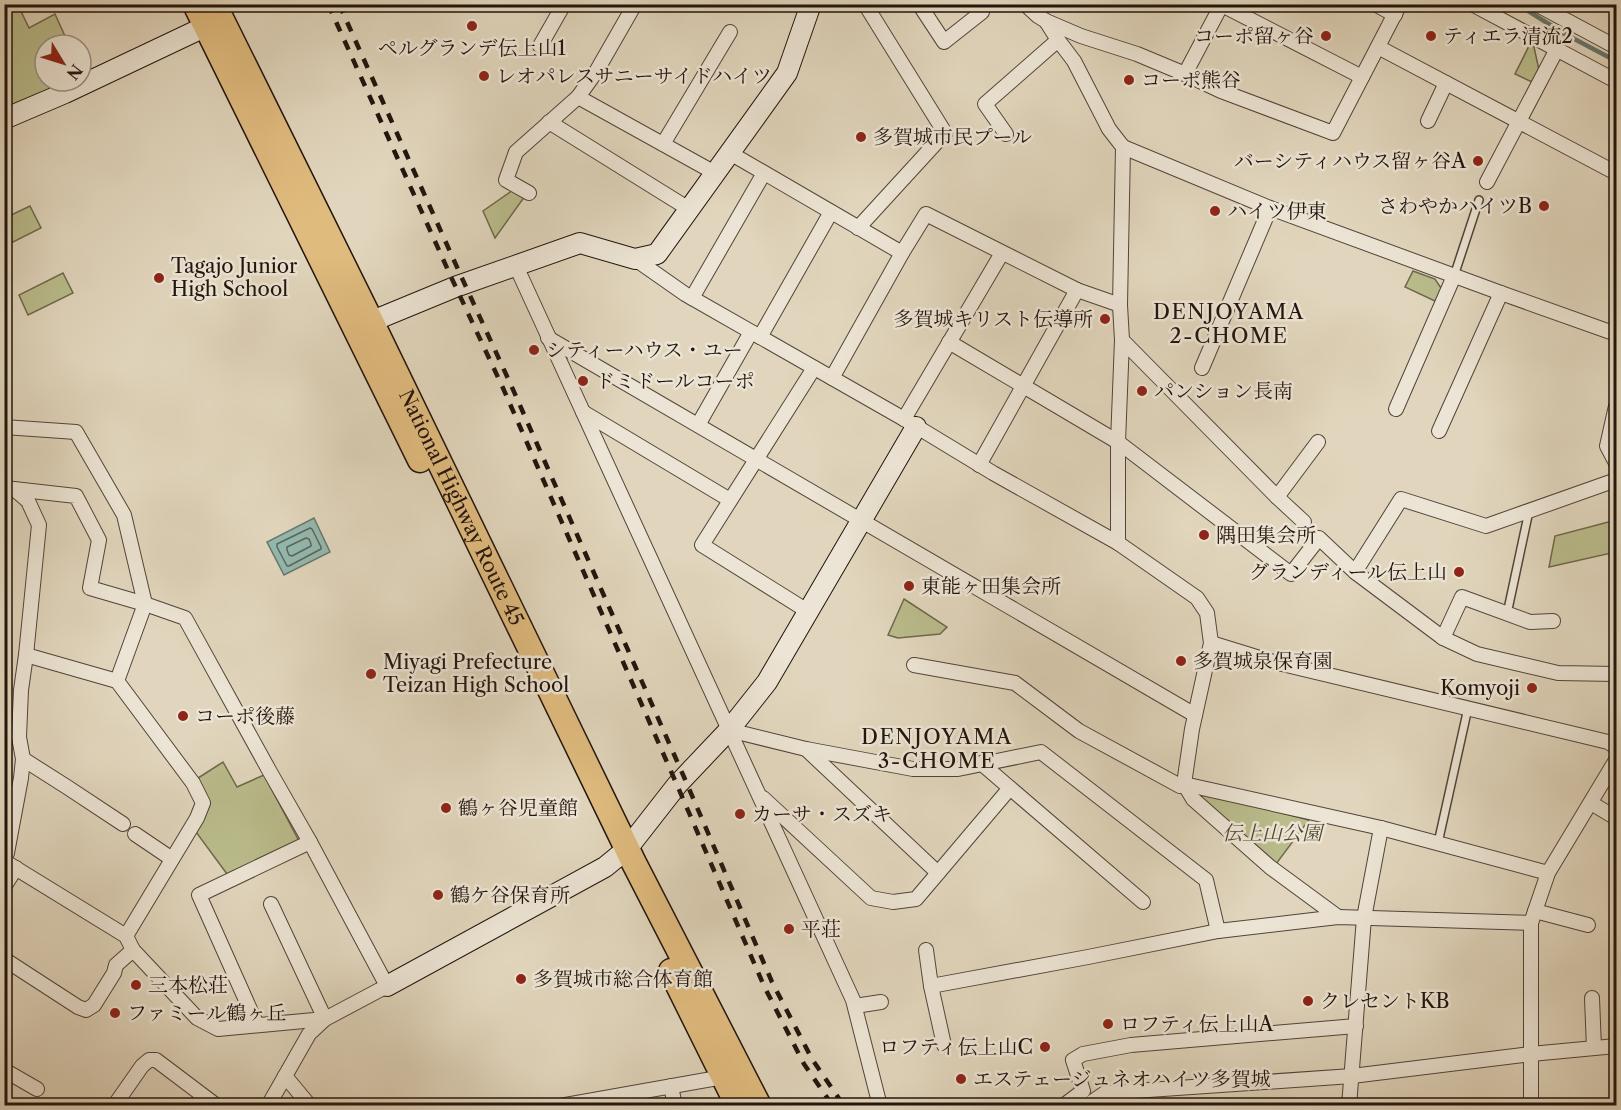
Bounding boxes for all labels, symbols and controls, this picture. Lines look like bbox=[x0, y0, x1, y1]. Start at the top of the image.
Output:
marker: ペルグランデ伝上山1 bbox=[465, 19, 479, 33]
place label: コーポ留ヶ谷 bbox=[1194, 24, 1314, 48]
place label: ティエラ清流2 bbox=[1443, 24, 1573, 48]
marker: コーポ留ヶ谷 bbox=[1319, 29, 1333, 43]
marker: ティエラ清流2 bbox=[1424, 29, 1438, 43]
north arrow bbox=[33, 33, 93, 93]
place label: ペルグランデ伝上山1 bbox=[378, 36, 567, 60]
text: N bbox=[63, 61, 87, 84]
place label: レオパレスサニーサイドハイツ bbox=[496, 64, 772, 88]
place label: コーポ熊谷 bbox=[1141, 68, 1241, 92]
marker: レオパレスサニーサイドハイツ bbox=[477, 69, 491, 83]
marker: コーポ熊谷 bbox=[1122, 73, 1136, 87]
place label: 多賀城市民プール bbox=[873, 125, 1032, 149]
marker: 多賀城市民プール bbox=[854, 130, 868, 144]
place label: バーシティハウス留ヶ谷A bbox=[1234, 149, 1467, 173]
marker: バーシティハウス留ヶ谷A bbox=[1471, 154, 1485, 168]
place label: さわやかハイツB bbox=[1378, 194, 1532, 218]
place label: ハイツ伊東 bbox=[1227, 199, 1327, 223]
marker: さわやかハイツB bbox=[1537, 199, 1551, 213]
marker: ハイツ伊東 bbox=[1208, 204, 1222, 218]
place label: Tagajo Junior High School bbox=[171, 254, 298, 301]
marker: Tagajo Junior High School bbox=[152, 271, 166, 285]
district label: DENJOYAMA 2-CHOME bbox=[1153, 299, 1305, 348]
place label: 多賀城キリスト伝導所 bbox=[893, 307, 1093, 331]
marker: 多賀城キリスト伝導所 bbox=[1098, 312, 1112, 326]
place label: シティーハウス・ユー bbox=[546, 338, 743, 362]
marker: シティーハウス・ユー bbox=[527, 343, 541, 357]
place label: ドミドールコーポ bbox=[595, 369, 755, 393]
marker: ドミドールコーポ bbox=[576, 374, 590, 388]
place label: パンション長南 bbox=[1154, 379, 1293, 403]
marker: パンション長南 bbox=[1135, 384, 1149, 398]
street label: National Highway Route 45 bbox=[394, 386, 529, 629]
place label: 隅田集会所 bbox=[1216, 523, 1316, 547]
marker: 隅田集会所 bbox=[1197, 528, 1211, 542]
place label: グランディール伝上山 bbox=[1249, 560, 1447, 584]
marker: グランディール伝上山 bbox=[1452, 565, 1466, 579]
place label: 東能ヶ田集会所 bbox=[921, 574, 1061, 598]
marker: 東能ヶ田集会所 bbox=[902, 579, 916, 593]
place label: 多賀城泉保育園 bbox=[1193, 649, 1333, 673]
place label: Miyagi Prefecture Teizan High School bbox=[383, 650, 569, 697]
marker: 多賀城泉保育園 bbox=[1174, 654, 1188, 668]
marker: Miyagi Prefecture Teizan High School bbox=[364, 667, 378, 681]
place label: Komyoji bbox=[1440, 676, 1520, 700]
marker: Komyoji bbox=[1525, 681, 1539, 695]
place label: コーポ後藤 bbox=[195, 704, 295, 728]
marker: コーポ後藤 bbox=[176, 709, 190, 723]
district label: DENJOYAMA 3-CHOME bbox=[861, 724, 1013, 773]
place label: 鶴ヶ谷児童館 bbox=[458, 796, 578, 820]
marker: 鶴ヶ谷児童館 bbox=[439, 801, 453, 815]
place label: カーサ・スズキ bbox=[752, 802, 892, 826]
marker: カーサ・スズキ bbox=[733, 807, 747, 821]
park label: 伝上山公園 bbox=[1222, 821, 1325, 845]
place label: 鶴ケ谷保育所 bbox=[450, 883, 570, 907]
marker: 鶴ケ谷保育所 bbox=[431, 888, 445, 902]
place label: 平荘 bbox=[801, 917, 841, 941]
marker: 平荘 bbox=[782, 922, 796, 936]
place label: 多賀城市総合体育館 bbox=[533, 967, 713, 991]
marker: 多賀城市総合体育館 bbox=[514, 972, 528, 986]
place label: 三本松荘 bbox=[148, 973, 228, 997]
marker: 三本松荘 bbox=[129, 978, 143, 992]
place label: クレセントKB bbox=[1320, 989, 1450, 1013]
marker: クレセントKB bbox=[1301, 994, 1315, 1008]
place label: ファミール鶴ヶ丘 bbox=[127, 1001, 286, 1025]
marker: ファミール鶴ヶ丘 bbox=[108, 1006, 122, 1020]
place label: ロフティ伝上山A bbox=[1120, 1012, 1274, 1036]
marker: ロフティ伝上山A bbox=[1101, 1017, 1115, 1031]
place label: ロフティ伝上山C bbox=[879, 1035, 1033, 1059]
marker: ロフティ伝上山C bbox=[1038, 1040, 1052, 1054]
place label: エステェージュネオハイツ多賀城 bbox=[973, 1067, 1271, 1091]
marker: エステェージュネオハイツ多賀城 bbox=[954, 1072, 968, 1086]

